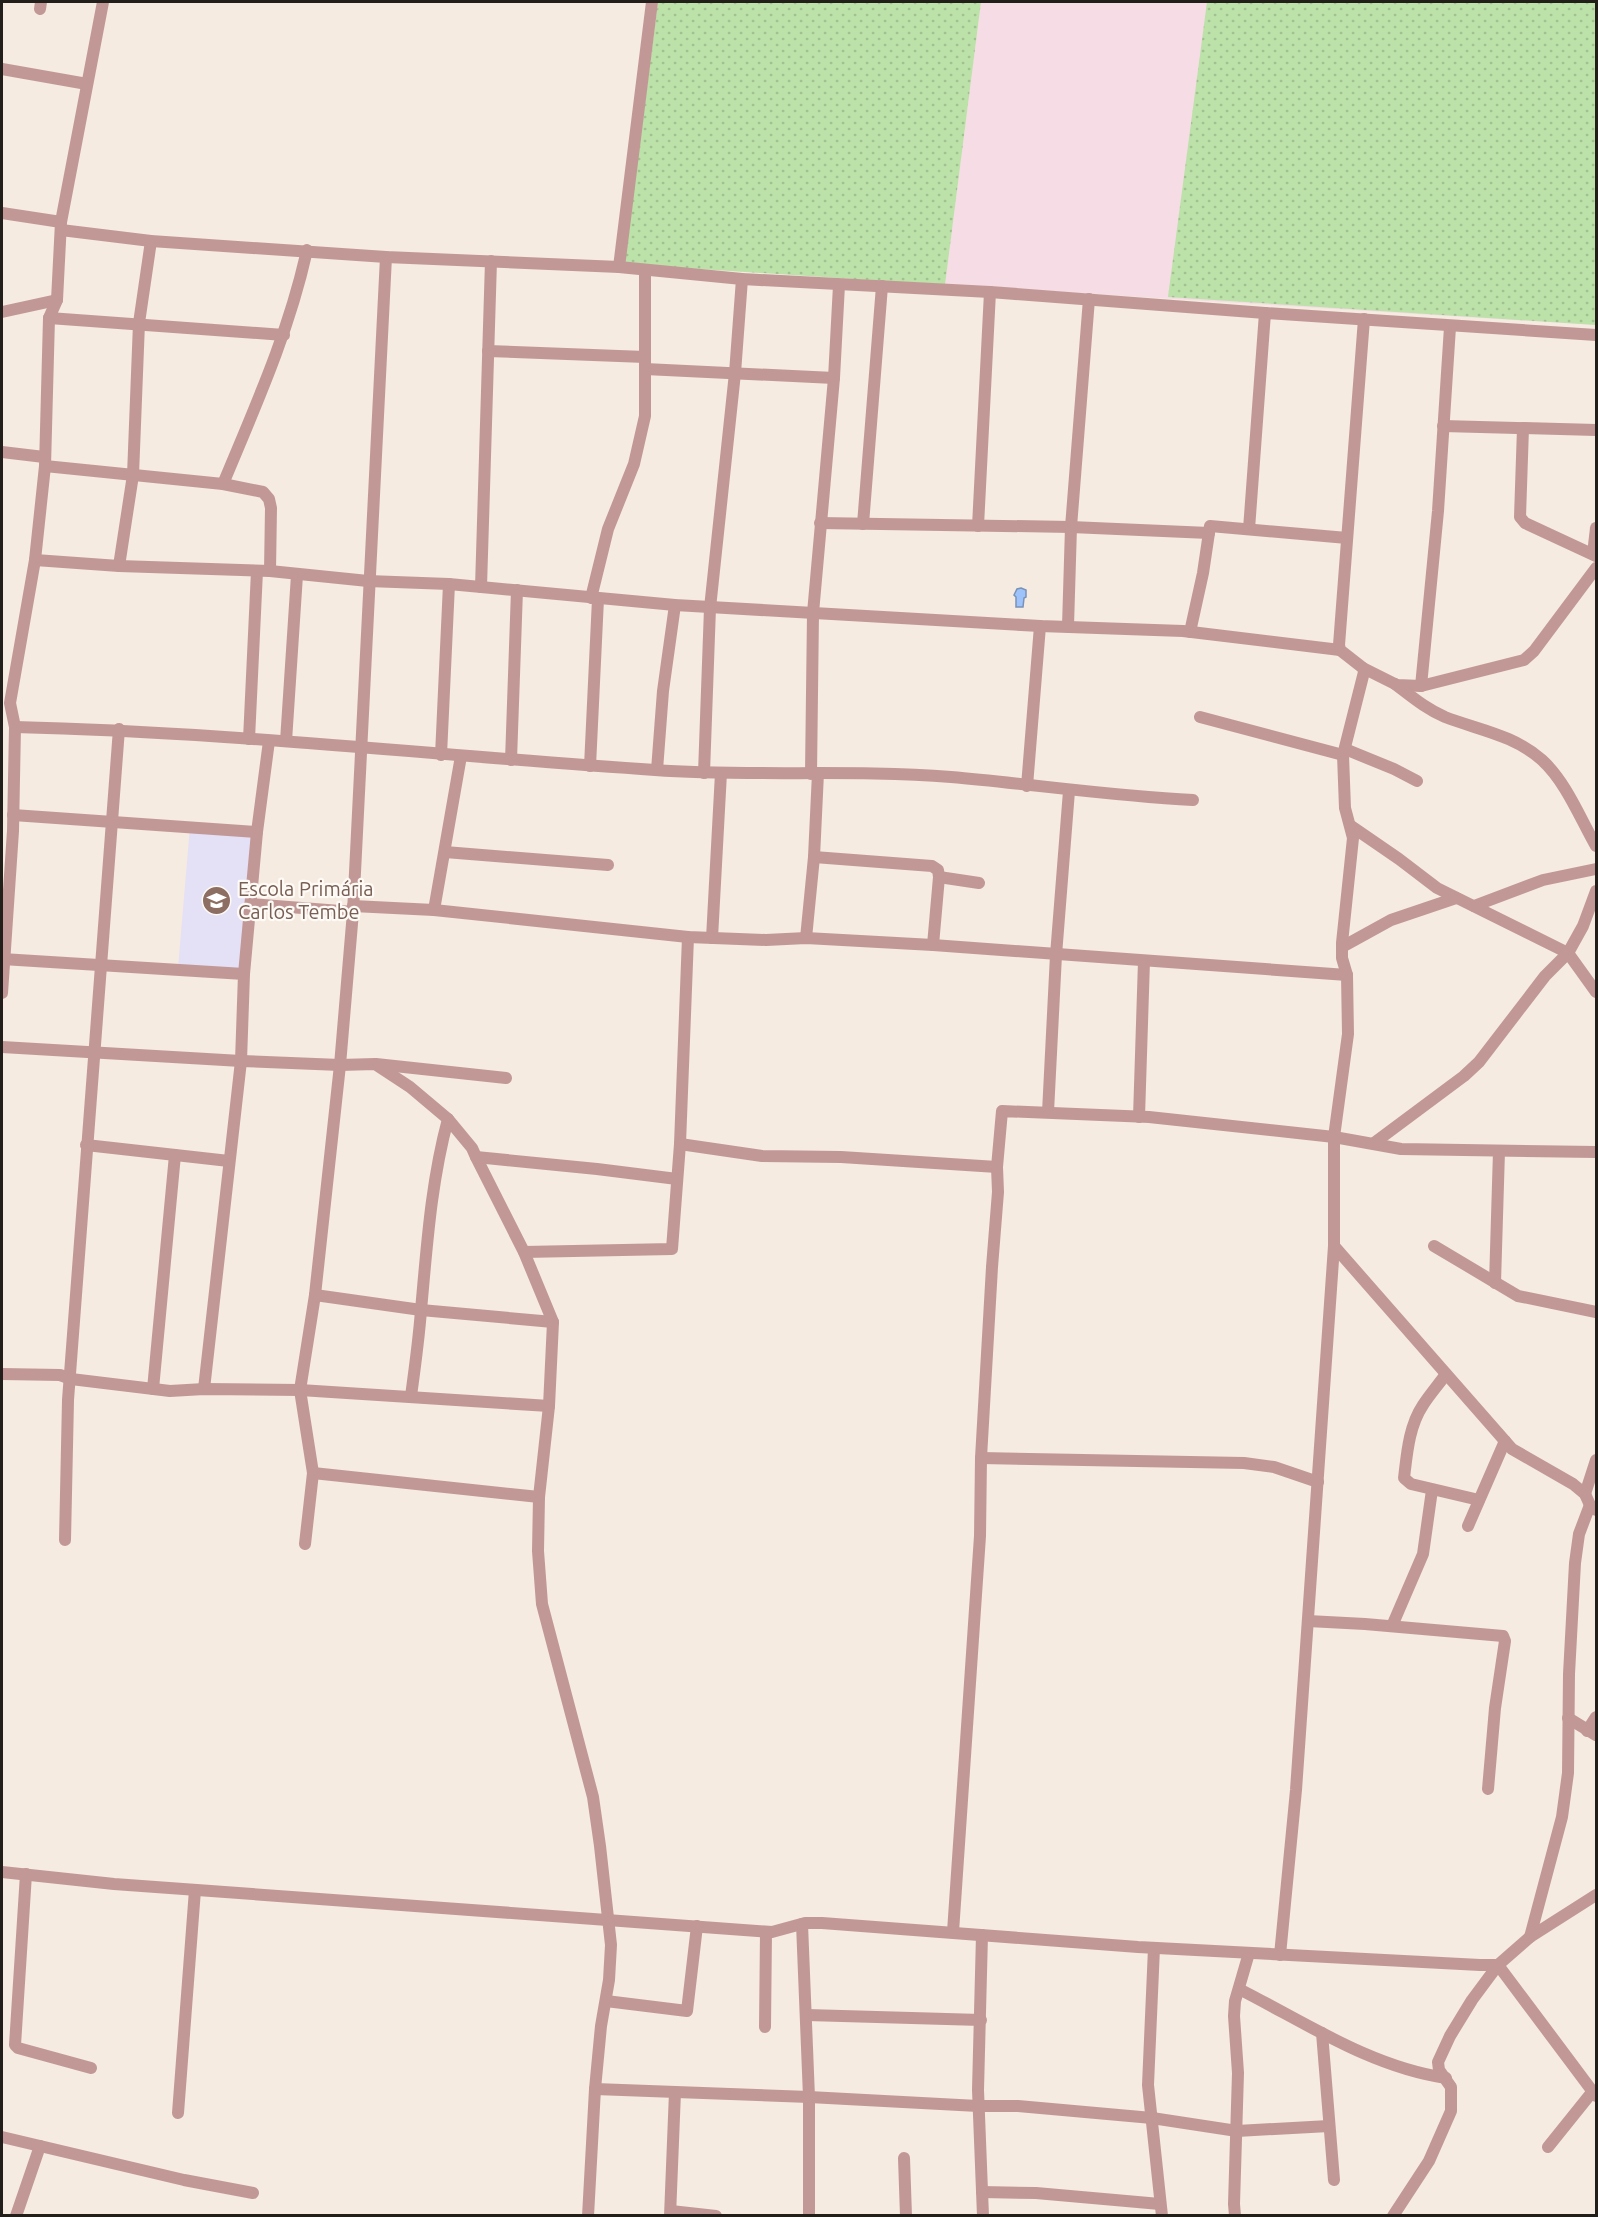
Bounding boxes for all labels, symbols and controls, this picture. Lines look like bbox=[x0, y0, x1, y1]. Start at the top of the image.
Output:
place label: Escola Primária Carlos Tembe bbox=[238, 877, 374, 923]
school or university icon: Escola Primária Carlos Tembe bbox=[201, 884, 233, 916]

